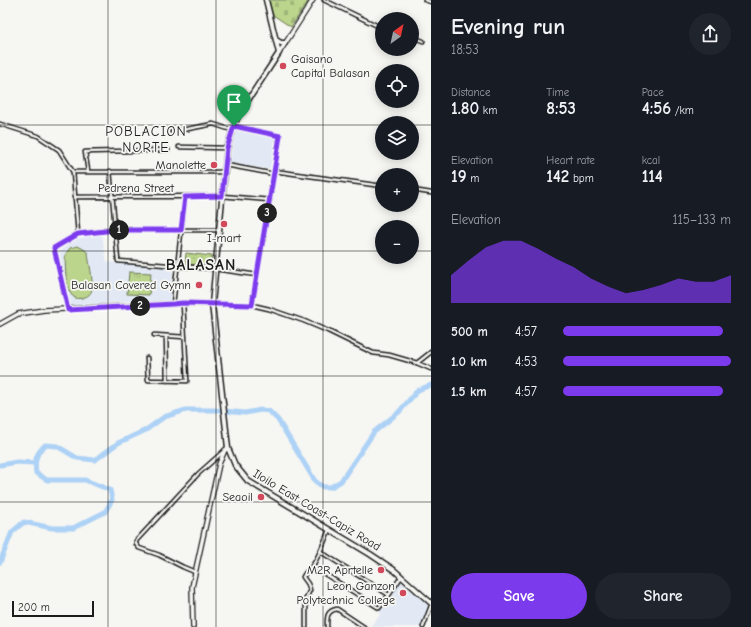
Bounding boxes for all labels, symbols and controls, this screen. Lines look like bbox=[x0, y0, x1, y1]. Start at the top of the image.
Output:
north arrow bbox=[375, 12, 419, 56]
map controls bbox=[375, 12, 419, 264]
button: share bbox=[689, 13, 731, 55]
text: Evening run bbox=[451, 14, 565, 40]
text: 18:53 bbox=[451, 42, 479, 57]
place label: Gaisano Capital Balasan bbox=[291, 52, 370, 80]
marker: Gaisano Capital Balasan bbox=[278, 61, 288, 71]
button: locate bbox=[375, 64, 419, 108]
pin bbox=[217, 85, 251, 126]
text: Distance bbox=[451, 86, 490, 99]
text: Time bbox=[546, 86, 569, 99]
text: Pace bbox=[642, 86, 664, 99]
icon: arrive bbox=[223, 91, 245, 113]
text: 1.80 bbox=[451, 99, 479, 118]
text: 8:53 bbox=[546, 99, 576, 118]
text: 4:56 bbox=[642, 99, 671, 118]
text: km bbox=[479, 104, 497, 117]
text: /km bbox=[671, 104, 694, 117]
button: layers bbox=[375, 116, 419, 160]
district label: POBLACION NORTE bbox=[105, 123, 187, 156]
text: Elevation bbox=[451, 154, 493, 167]
text: Heart rate bbox=[546, 154, 595, 167]
text: kcal bbox=[642, 154, 660, 167]
place label: Manolette bbox=[156, 158, 206, 172]
marker: Manolette bbox=[209, 160, 219, 170]
text: 19 bbox=[451, 167, 467, 186]
text: 142 bbox=[546, 167, 569, 186]
text: 114 bbox=[642, 167, 663, 186]
button: + bbox=[375, 168, 419, 212]
text: m bbox=[467, 172, 479, 185]
text: bpm bbox=[569, 172, 594, 185]
street label: Pedrena Street bbox=[98, 181, 175, 195]
pin: 3 bbox=[257, 203, 277, 223]
text: 3 bbox=[264, 206, 270, 219]
text: Elevation bbox=[451, 212, 501, 227]
text: 115–133 m bbox=[672, 212, 731, 227]
marker: I-mart bbox=[219, 219, 229, 229]
pin: 1 bbox=[109, 220, 129, 240]
button: − bbox=[375, 220, 419, 264]
text: 1 bbox=[117, 223, 121, 236]
place label: I-mart bbox=[207, 231, 241, 245]
district label: BALASAN bbox=[166, 256, 236, 274]
place label: Balasan Covered Gymn bbox=[71, 278, 191, 292]
marker: Balasan Covered Gymn bbox=[194, 280, 204, 290]
pin: 2 bbox=[130, 296, 150, 316]
text: 2 bbox=[137, 299, 143, 312]
text: 500 m bbox=[451, 324, 488, 339]
text: 4:57 bbox=[515, 324, 537, 339]
text: 1.0 km bbox=[451, 354, 487, 369]
text: 4:53 bbox=[515, 354, 537, 369]
text: 1.5 km bbox=[451, 384, 487, 399]
text: 4:57 bbox=[515, 384, 537, 399]
street label: Iloilo East Coast-Capiz Road bbox=[251, 466, 383, 554]
place label: Seaoil bbox=[222, 490, 253, 504]
marker: Seaoil bbox=[256, 492, 266, 502]
place label: M2R Aprtelle bbox=[307, 563, 373, 577]
marker: M2R Aprtelle bbox=[376, 565, 386, 575]
button: Save bbox=[451, 573, 587, 619]
button: Share bbox=[595, 573, 731, 619]
place label: Leon Ganzon Polytechnic College bbox=[297, 579, 395, 607]
marker: Leon Ganzon Polytechnic College bbox=[398, 588, 408, 598]
scale bar bbox=[12, 599, 94, 618]
text: 200 m bbox=[18, 601, 50, 614]

